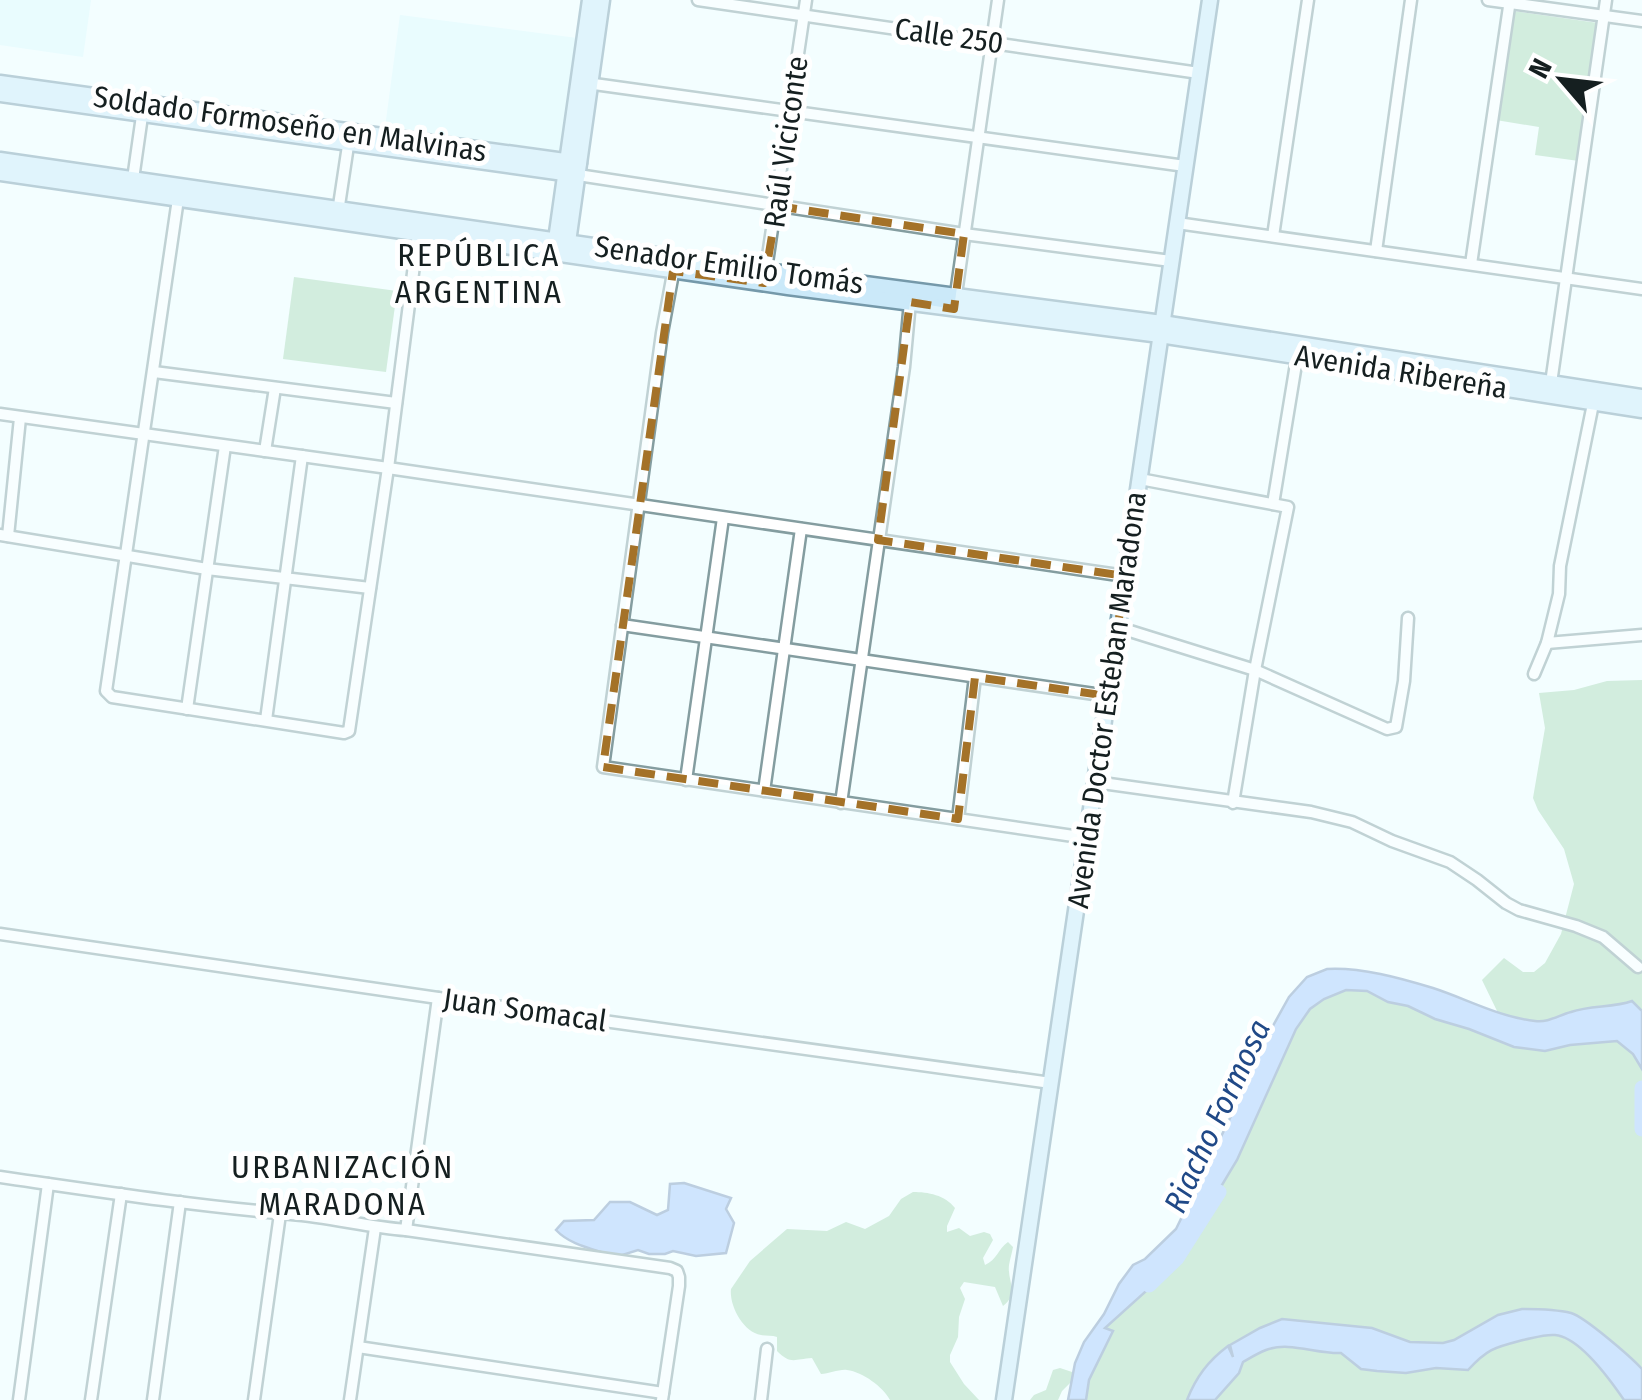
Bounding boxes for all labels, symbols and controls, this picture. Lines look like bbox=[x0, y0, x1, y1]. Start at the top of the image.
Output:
street label: Calle 250 bbox=[892, 11, 1006, 61]
north arrow bbox=[1512, 30, 1612, 130]
text: N bbox=[1522, 53, 1559, 84]
street label: Raúl Viciconte bbox=[756, 54, 816, 230]
street label: Soldado Formoseño en Malvinas bbox=[91, 79, 489, 169]
street label: Senador Emilio Tomás bbox=[592, 228, 866, 302]
district label: REPÚBLICA ARGENTINA bbox=[395, 236, 563, 311]
street label: Avenida Ribereña bbox=[1292, 337, 1510, 407]
street label: Avenida Doctor Esteban Maradona bbox=[1060, 489, 1154, 911]
street label: Juan Somacal bbox=[441, 981, 609, 1039]
water label: Riacho Formosa bbox=[1156, 1013, 1278, 1219]
district label: URBANIZACIÓN MARADONA bbox=[231, 1148, 455, 1223]

